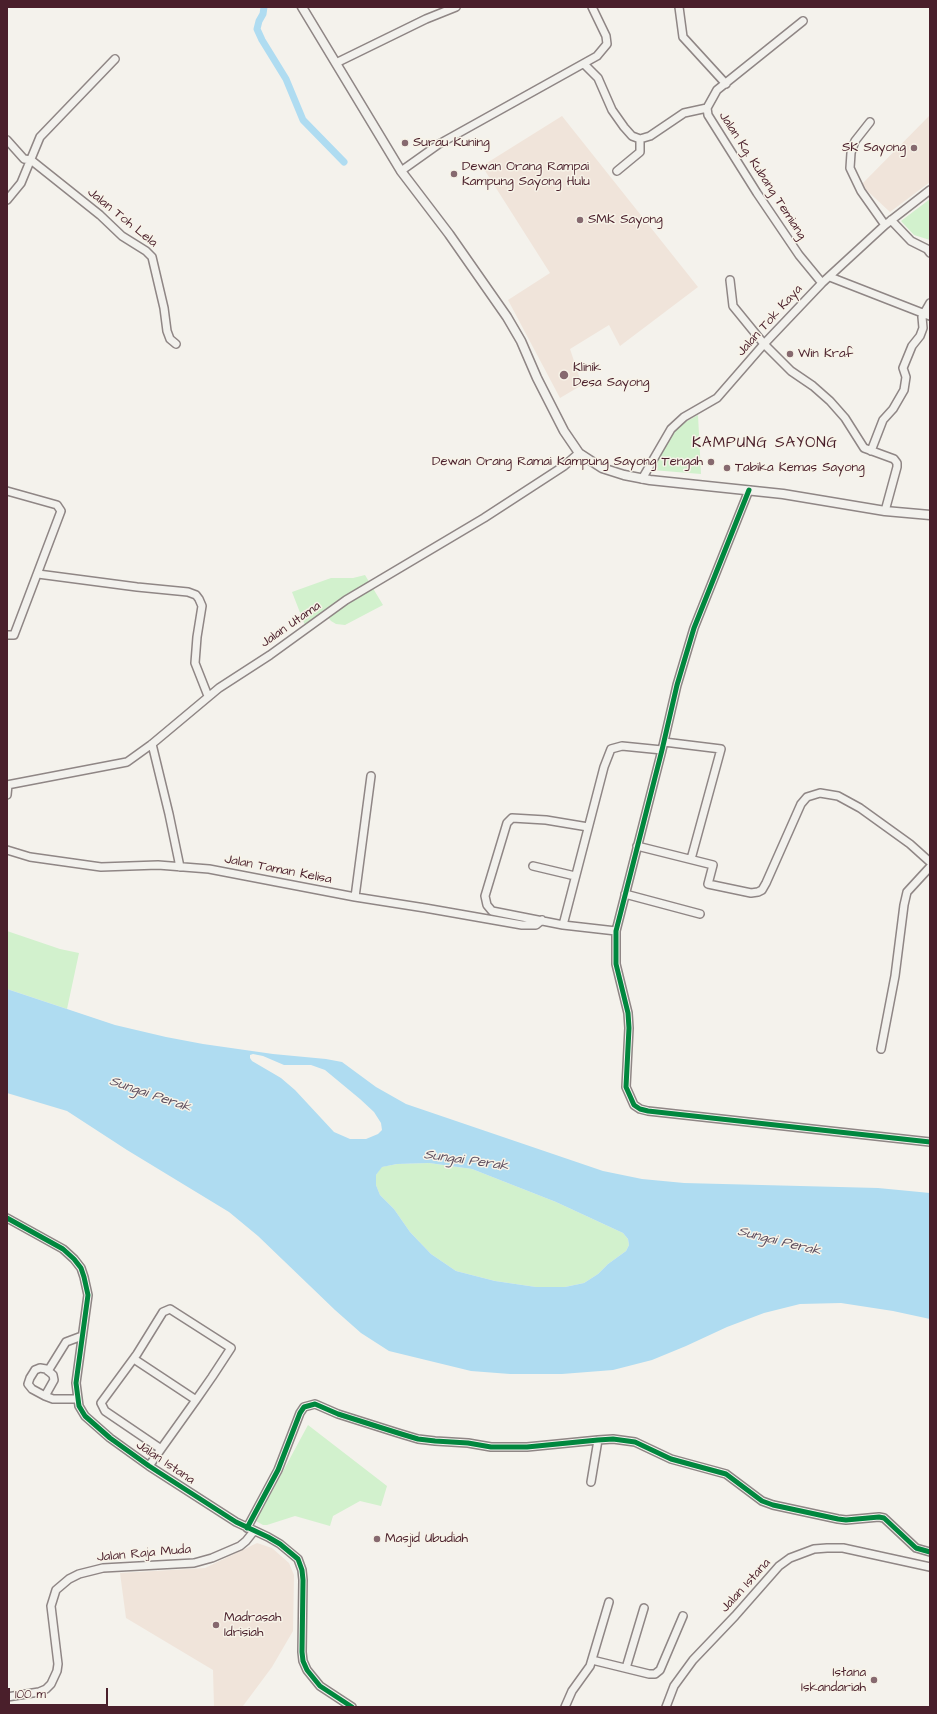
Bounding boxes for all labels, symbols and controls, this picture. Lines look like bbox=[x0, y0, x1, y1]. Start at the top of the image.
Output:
street label: Jalan Kg. Kubang Temiang bbox=[715, 109, 809, 243]
place label: Surau Kuning bbox=[413, 135, 490, 151]
marker: Surau Kuning bbox=[400, 138, 410, 148]
place label: SK Sayong bbox=[842, 140, 906, 156]
marker: SK Sayong bbox=[909, 143, 919, 153]
place label: Dewan Orang Rampai Kampung Sayong Hulu bbox=[462, 159, 590, 190]
marker: Dewan Orang Rampai Kampung Sayong Hulu bbox=[449, 169, 459, 179]
street label: Jalan Toh Lela bbox=[84, 185, 160, 251]
place label: SMK Sayong bbox=[588, 212, 663, 228]
marker: SMK Sayong bbox=[575, 215, 585, 225]
street label: Jalan Tok Kaya bbox=[734, 282, 806, 360]
place label: Win Kraf bbox=[798, 346, 853, 362]
marker: Win Kraf bbox=[785, 349, 795, 359]
place label: Klinik Desa Sayong bbox=[573, 360, 649, 391]
marker: Klinik Desa Sayong bbox=[558, 369, 570, 381]
district label: KAMPUNG SAYONG bbox=[692, 435, 838, 453]
place label: Dewan Orang Ramai Kampung Sayong Tengah bbox=[432, 454, 703, 470]
marker: Dewan Orang Ramai Kampung Sayong Tengah bbox=[706, 457, 716, 467]
place label: Tabika Kemas Sayong bbox=[735, 460, 865, 476]
marker: Tabika Kemas Sayong bbox=[722, 463, 732, 473]
street label: Jalan Utama bbox=[258, 599, 324, 651]
street label: Jalan Taman Kelisa bbox=[223, 852, 333, 888]
water label: Sungai Perak bbox=[107, 1073, 193, 1117]
water label: Sungai Perak bbox=[423, 1147, 509, 1175]
water label: Sungai Perak bbox=[736, 1224, 822, 1260]
street label: Jalan Istana bbox=[133, 1438, 197, 1488]
place label: Masjid Ubudiah bbox=[385, 1531, 468, 1547]
marker: Masjid Ubudiah bbox=[372, 1534, 382, 1544]
street label: Jalan Raja Muda bbox=[96, 1542, 192, 1566]
street label: Jalan Istana bbox=[718, 1556, 774, 1616]
place label: Madrasah Idrisiah bbox=[224, 1610, 281, 1641]
marker: Madrasah Idrisiah bbox=[211, 1620, 221, 1630]
place label: Istana Iskandariah bbox=[801, 1665, 866, 1696]
marker: Istana Iskandariah bbox=[869, 1675, 879, 1685]
scale bar bbox=[10, 1680, 110, 1706]
text: 100 m bbox=[15, 1686, 46, 1703]

